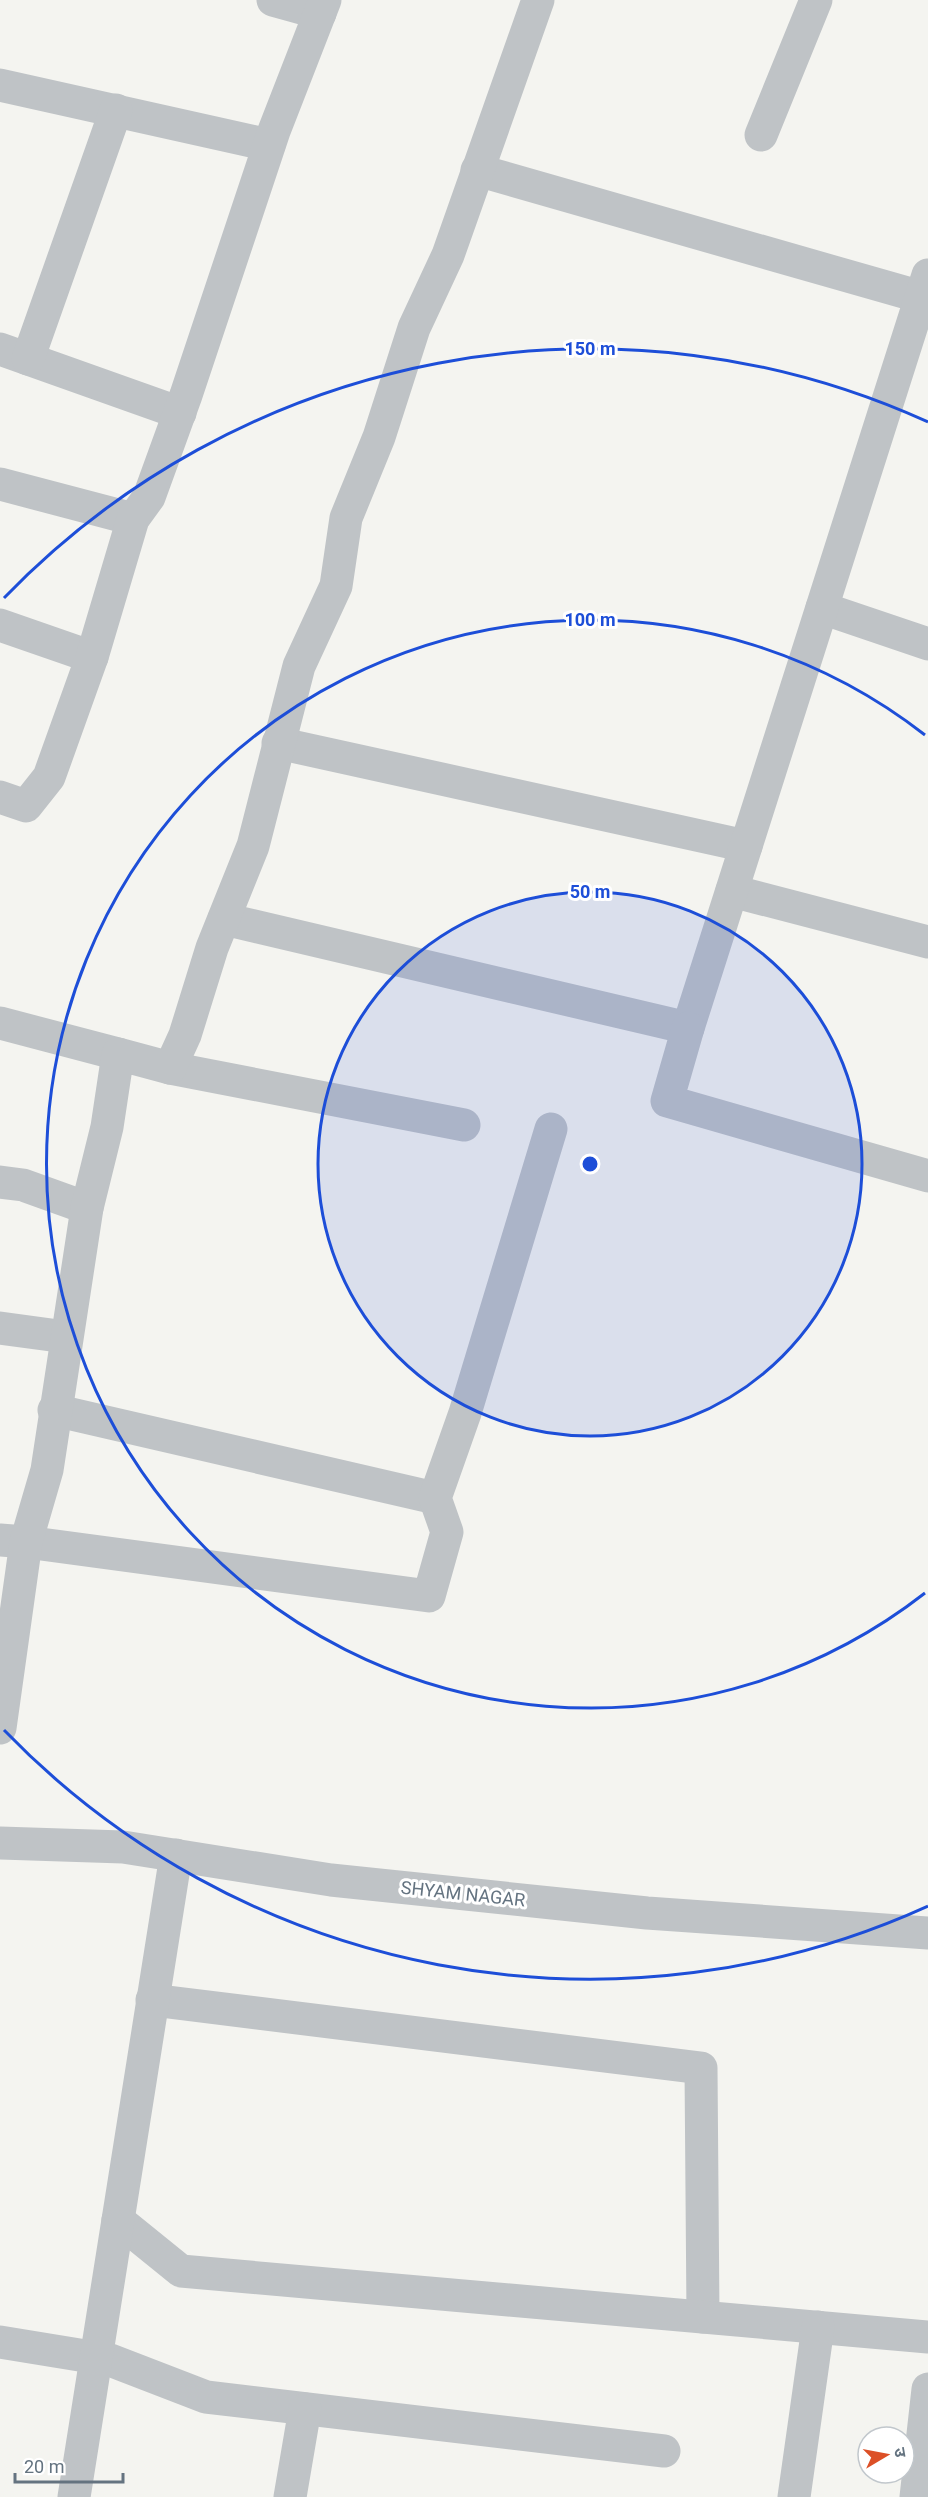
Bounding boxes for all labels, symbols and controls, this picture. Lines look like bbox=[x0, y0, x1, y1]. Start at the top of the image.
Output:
text: 150 m bbox=[564, 338, 616, 359]
text: 100 m bbox=[564, 609, 616, 630]
text: 50 m bbox=[570, 881, 610, 902]
centre of rings bbox=[580, 1154, 600, 1174]
street label: SHYAM NAGAR bbox=[400, 1877, 526, 1910]
north arrow bbox=[856, 2425, 916, 2485]
scale bar bbox=[15, 2446, 123, 2484]
text: उ bbox=[890, 2446, 911, 2459]
text: 20 m bbox=[24, 2456, 64, 2477]

